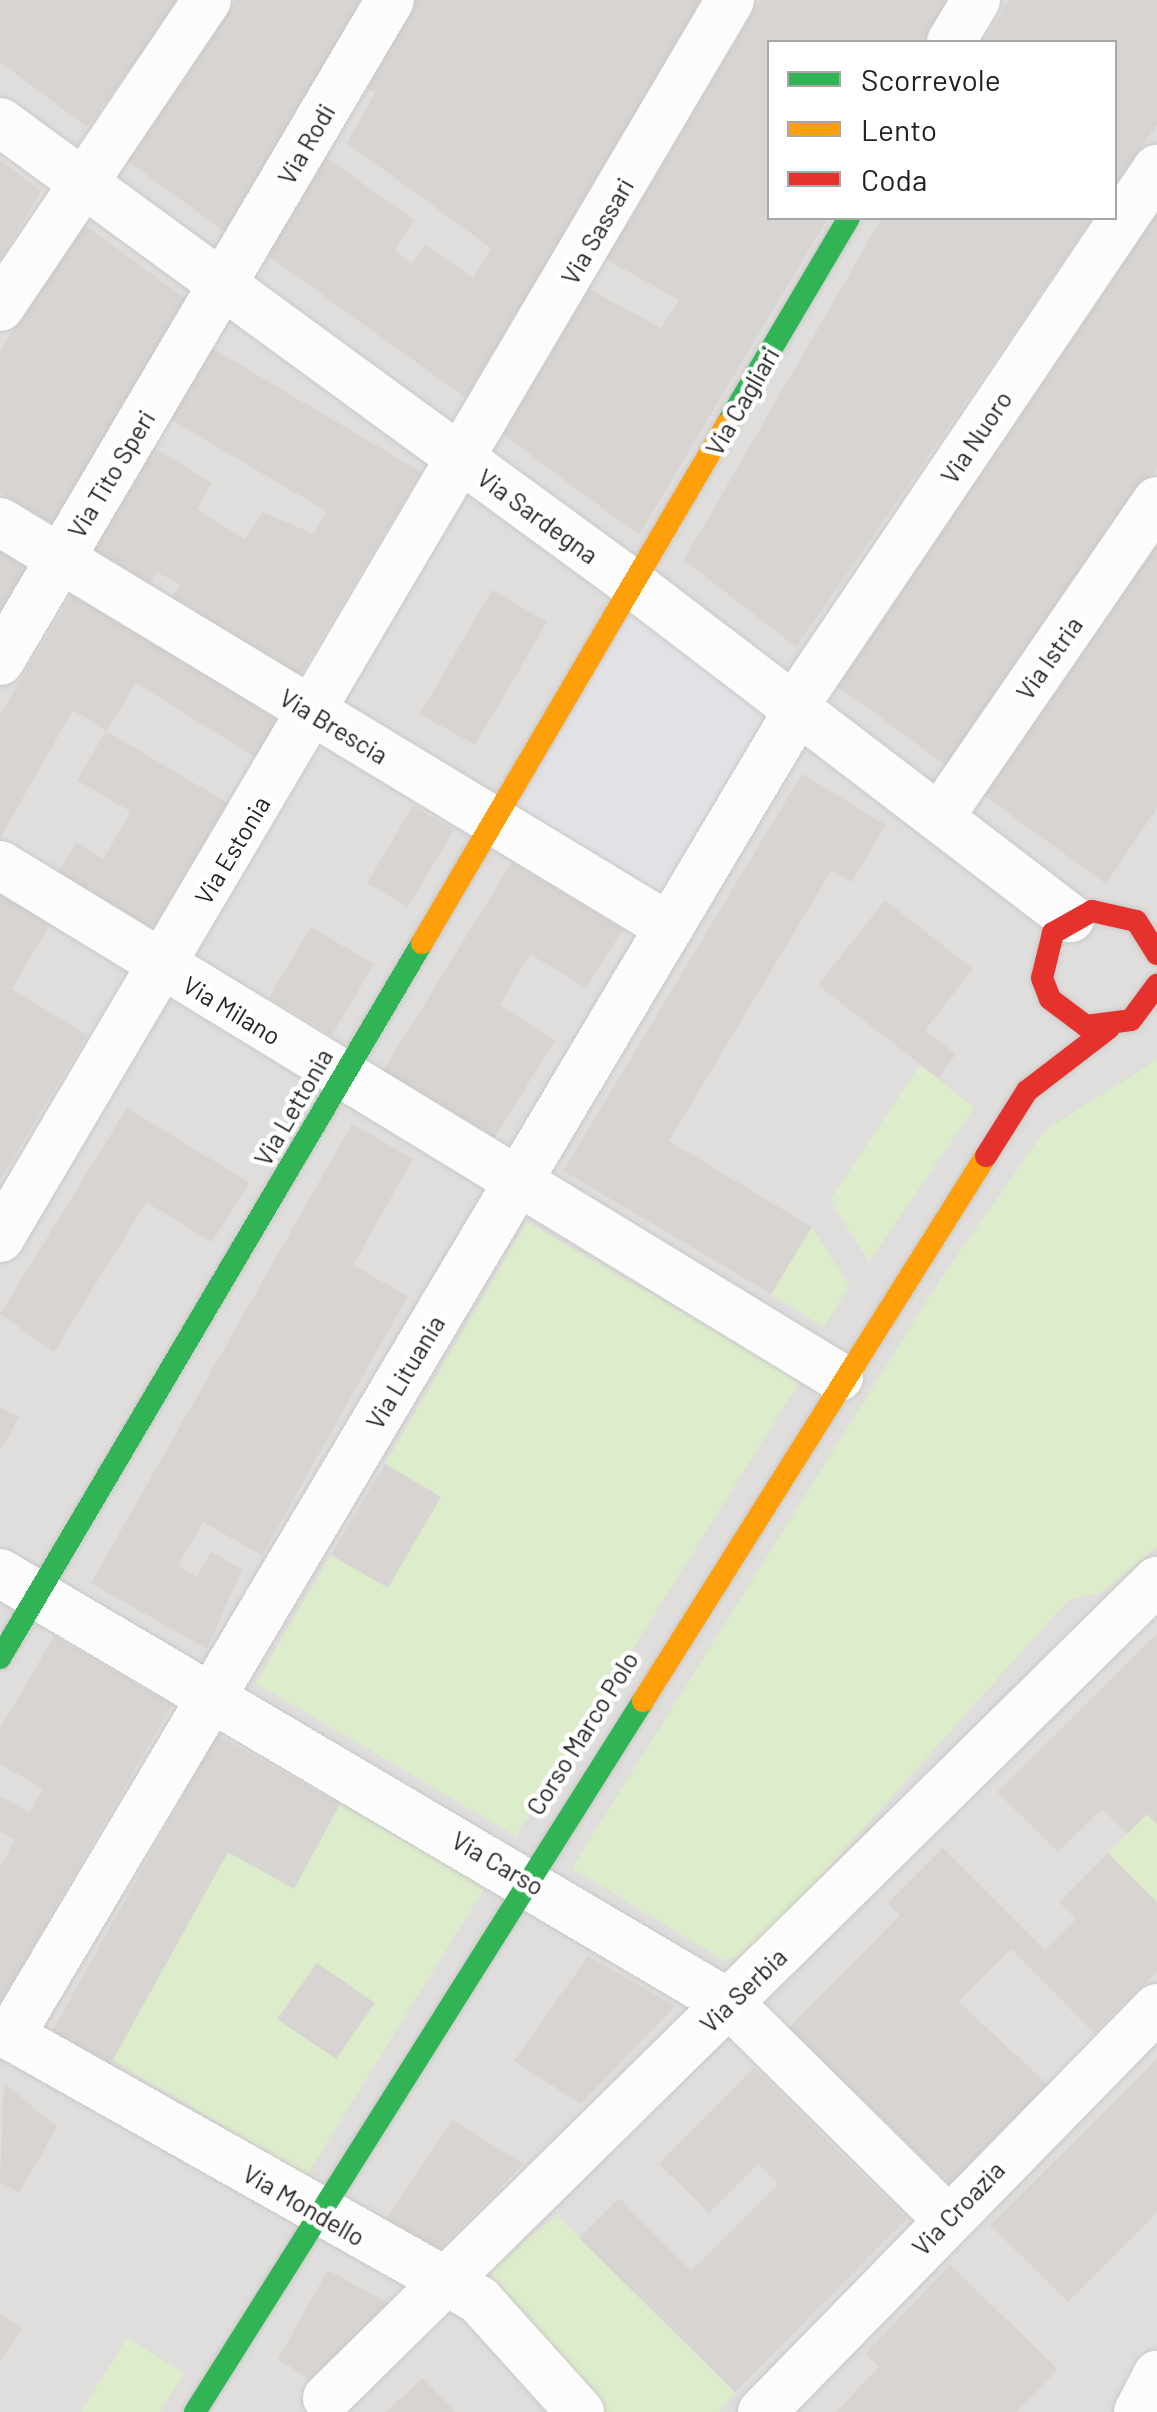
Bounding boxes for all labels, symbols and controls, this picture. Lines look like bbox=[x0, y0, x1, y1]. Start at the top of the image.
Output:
legend bbox=[767, 40, 1117, 220]
text: Scorrevole bbox=[861, 61, 1001, 97]
street label: Via Rodi bbox=[271, 99, 341, 189]
text: Lento bbox=[861, 111, 937, 147]
text: Coda bbox=[861, 161, 927, 197]
street label: Via Sassari bbox=[554, 172, 640, 290]
street label: Via Cagliari bbox=[699, 341, 785, 461]
street label: Via Nuoro bbox=[934, 385, 1018, 489]
street label: Via Tito Speri bbox=[61, 405, 161, 543]
street label: Via Sardegna bbox=[472, 462, 604, 570]
street label: Via Istria bbox=[1010, 611, 1088, 705]
street label: Via Brescia bbox=[275, 682, 393, 770]
street label: Via Estonia bbox=[188, 790, 276, 910]
street label: Via Milano bbox=[178, 969, 286, 1051]
street label: Via Lettonia bbox=[247, 1043, 339, 1171]
street label: Via Lituania bbox=[359, 1310, 451, 1434]
street label: Corso Marco Polo bbox=[520, 1646, 644, 1820]
street label: Via Carso bbox=[447, 1825, 549, 1901]
street label: Via Serbia bbox=[693, 1941, 793, 2039]
street label: Via Croazia bbox=[906, 2155, 1010, 2261]
street label: Via Mondello bbox=[238, 2158, 370, 2252]

